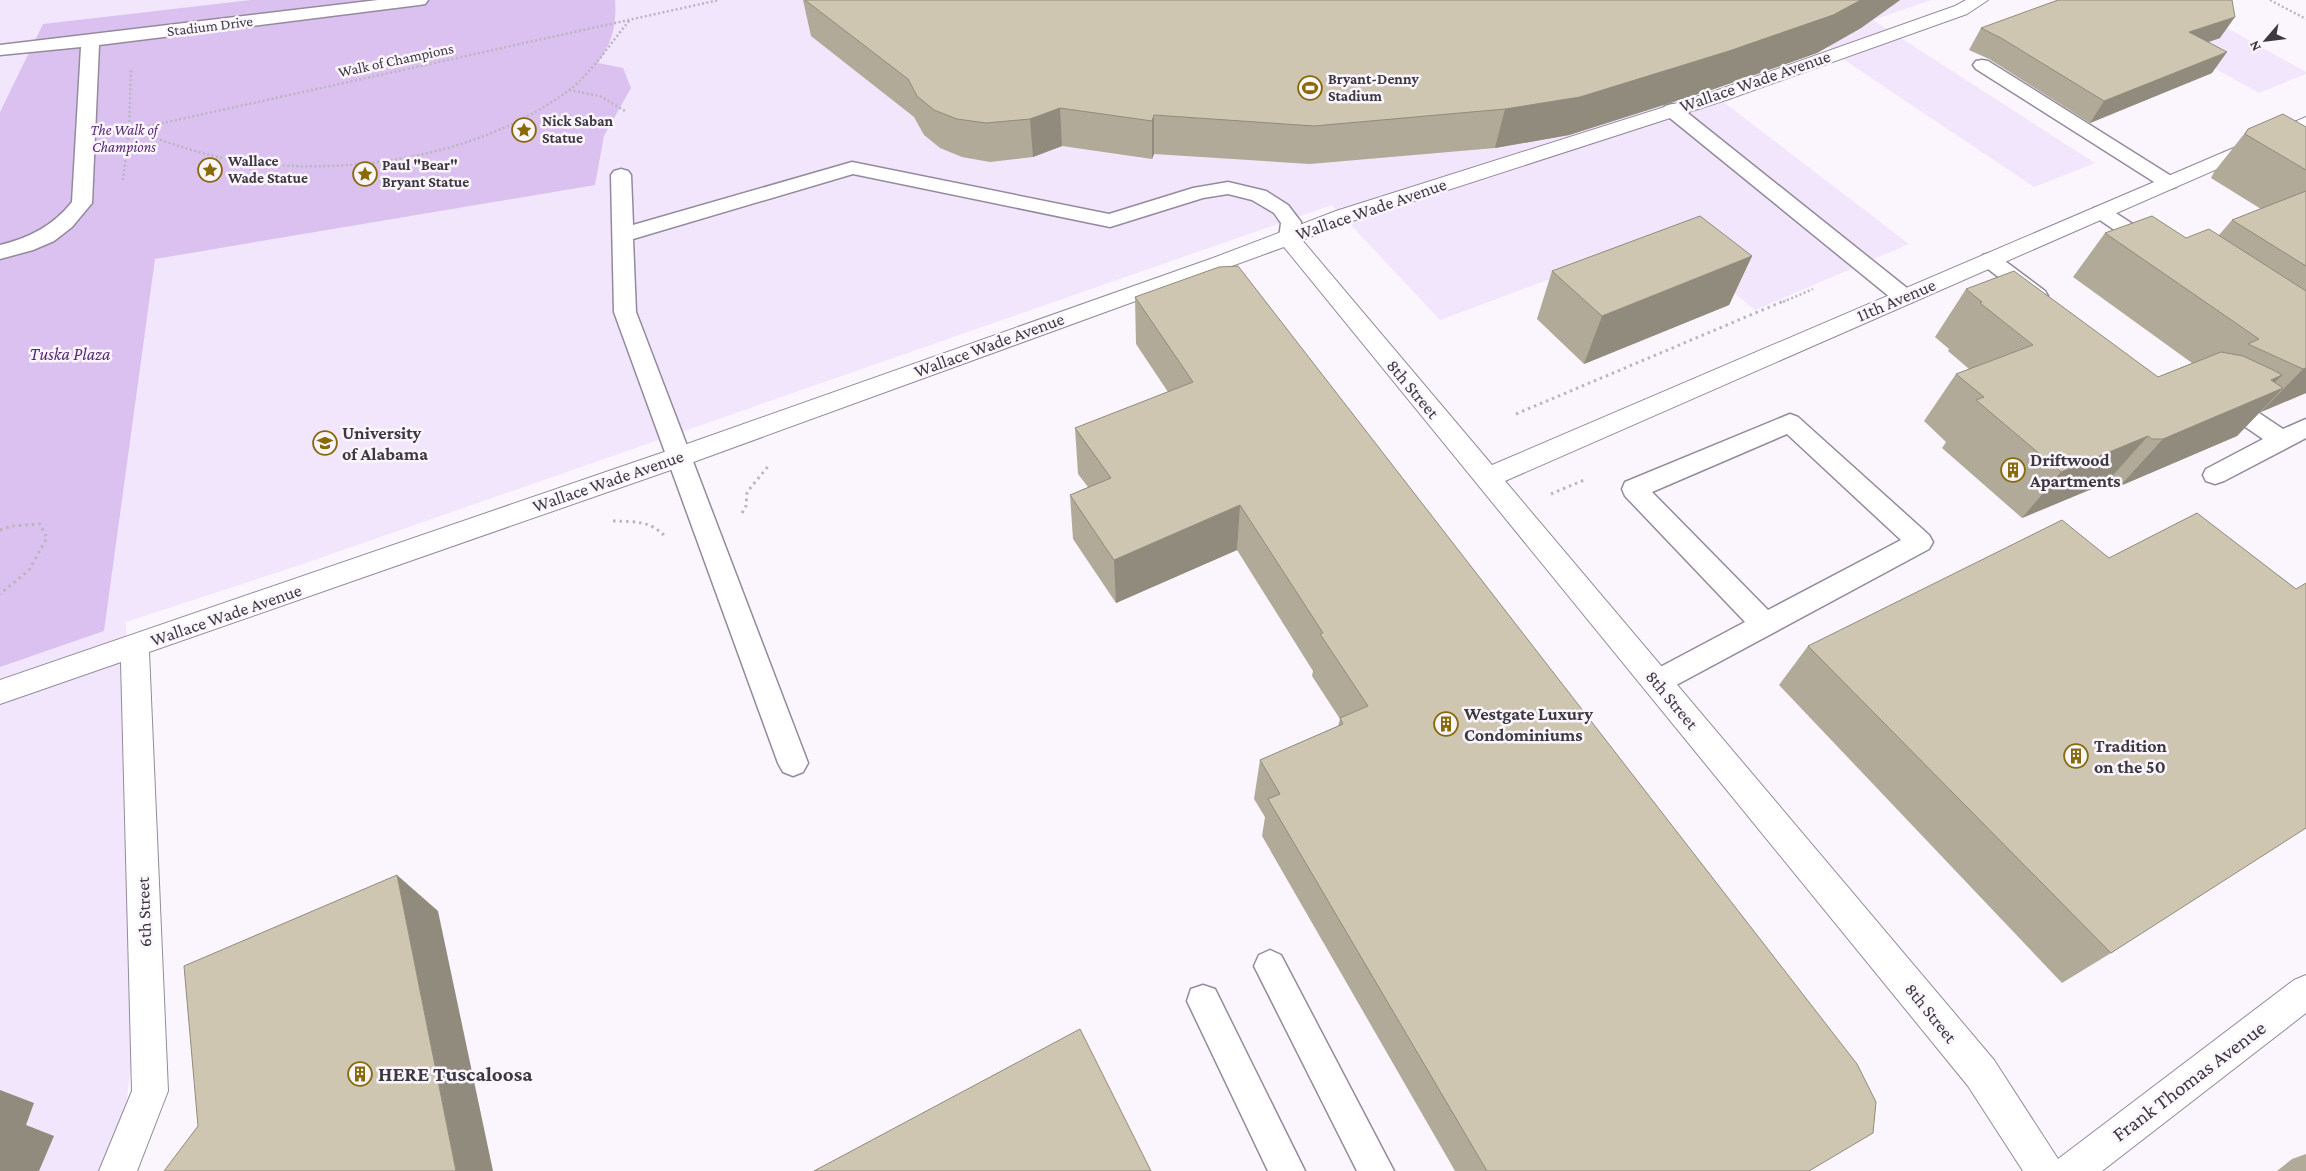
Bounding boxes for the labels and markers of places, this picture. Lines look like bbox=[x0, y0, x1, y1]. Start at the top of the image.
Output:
place label: Bryant-Denny Stadium bbox=[1328, 71, 1420, 104]
sports icon: Bryant-Denny Stadium bbox=[1297, 75, 1323, 101]
place label: Nick Saban Statue bbox=[542, 113, 614, 146]
place icon: Nick Saban Statue bbox=[511, 117, 537, 143]
place label: Wallace Wade Statue bbox=[227, 153, 308, 186]
place icon: Wallace Wade Statue bbox=[197, 157, 223, 183]
place label: Paul "Bear" Bryant Statue bbox=[382, 157, 469, 190]
place icon: Paul "Bear" Bryant Statue bbox=[352, 161, 378, 187]
place label: University of Alabama bbox=[342, 423, 428, 464]
school or university icon: University of Alabama bbox=[312, 430, 338, 456]
place label: Driftwood Apartments bbox=[2029, 450, 2121, 491]
building icon: Driftwood Apartments bbox=[2000, 457, 2026, 483]
place label: Westgate Luxury Condominiums bbox=[1463, 704, 1593, 745]
building icon: Westgate Luxury Condominiums bbox=[1433, 711, 1459, 737]
place label: Tradition on the 50 bbox=[2094, 736, 2168, 777]
building icon: Tradition on the 50 bbox=[2063, 743, 2089, 769]
building icon: HERE Tuscaloosa bbox=[347, 1061, 373, 1087]
place label: HERE Tuscaloosa bbox=[378, 1062, 533, 1086]

